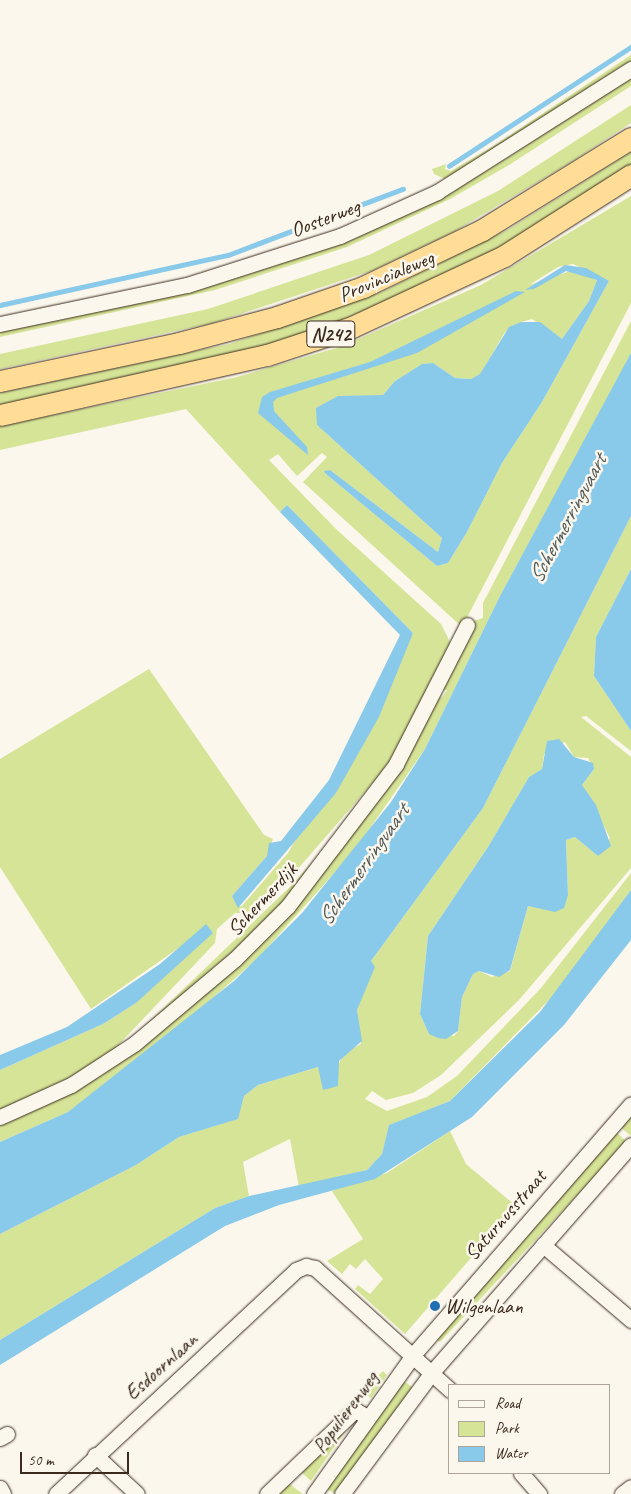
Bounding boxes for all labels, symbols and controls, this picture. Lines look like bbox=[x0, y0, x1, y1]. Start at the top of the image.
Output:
street label: Oosterweg bbox=[287, 193, 363, 243]
street label: Provincialeweg bbox=[335, 245, 437, 307]
road number: N242 bbox=[306, 316, 356, 352]
water label: Schermerringvaart bbox=[523, 450, 613, 588]
water label: Schermerringvaart bbox=[313, 800, 415, 930]
street label: Schermerdijk bbox=[222, 857, 302, 941]
street label: Saturnusstraat bbox=[459, 1164, 551, 1266]
place label: Wilgenlaan bbox=[445, 1293, 523, 1319]
marker: Wilgenlaan bbox=[429, 1300, 441, 1312]
street label: Esdoornlaan bbox=[119, 1327, 203, 1405]
street label: Populierenweg bbox=[307, 1366, 383, 1458]
legend bbox=[448, 1384, 611, 1474]
text: Road bbox=[495, 1394, 520, 1413]
text: Park bbox=[495, 1419, 519, 1438]
scale bar bbox=[22, 1442, 131, 1474]
text: Water bbox=[495, 1444, 528, 1463]
text: 50 m bbox=[28, 1451, 54, 1470]

